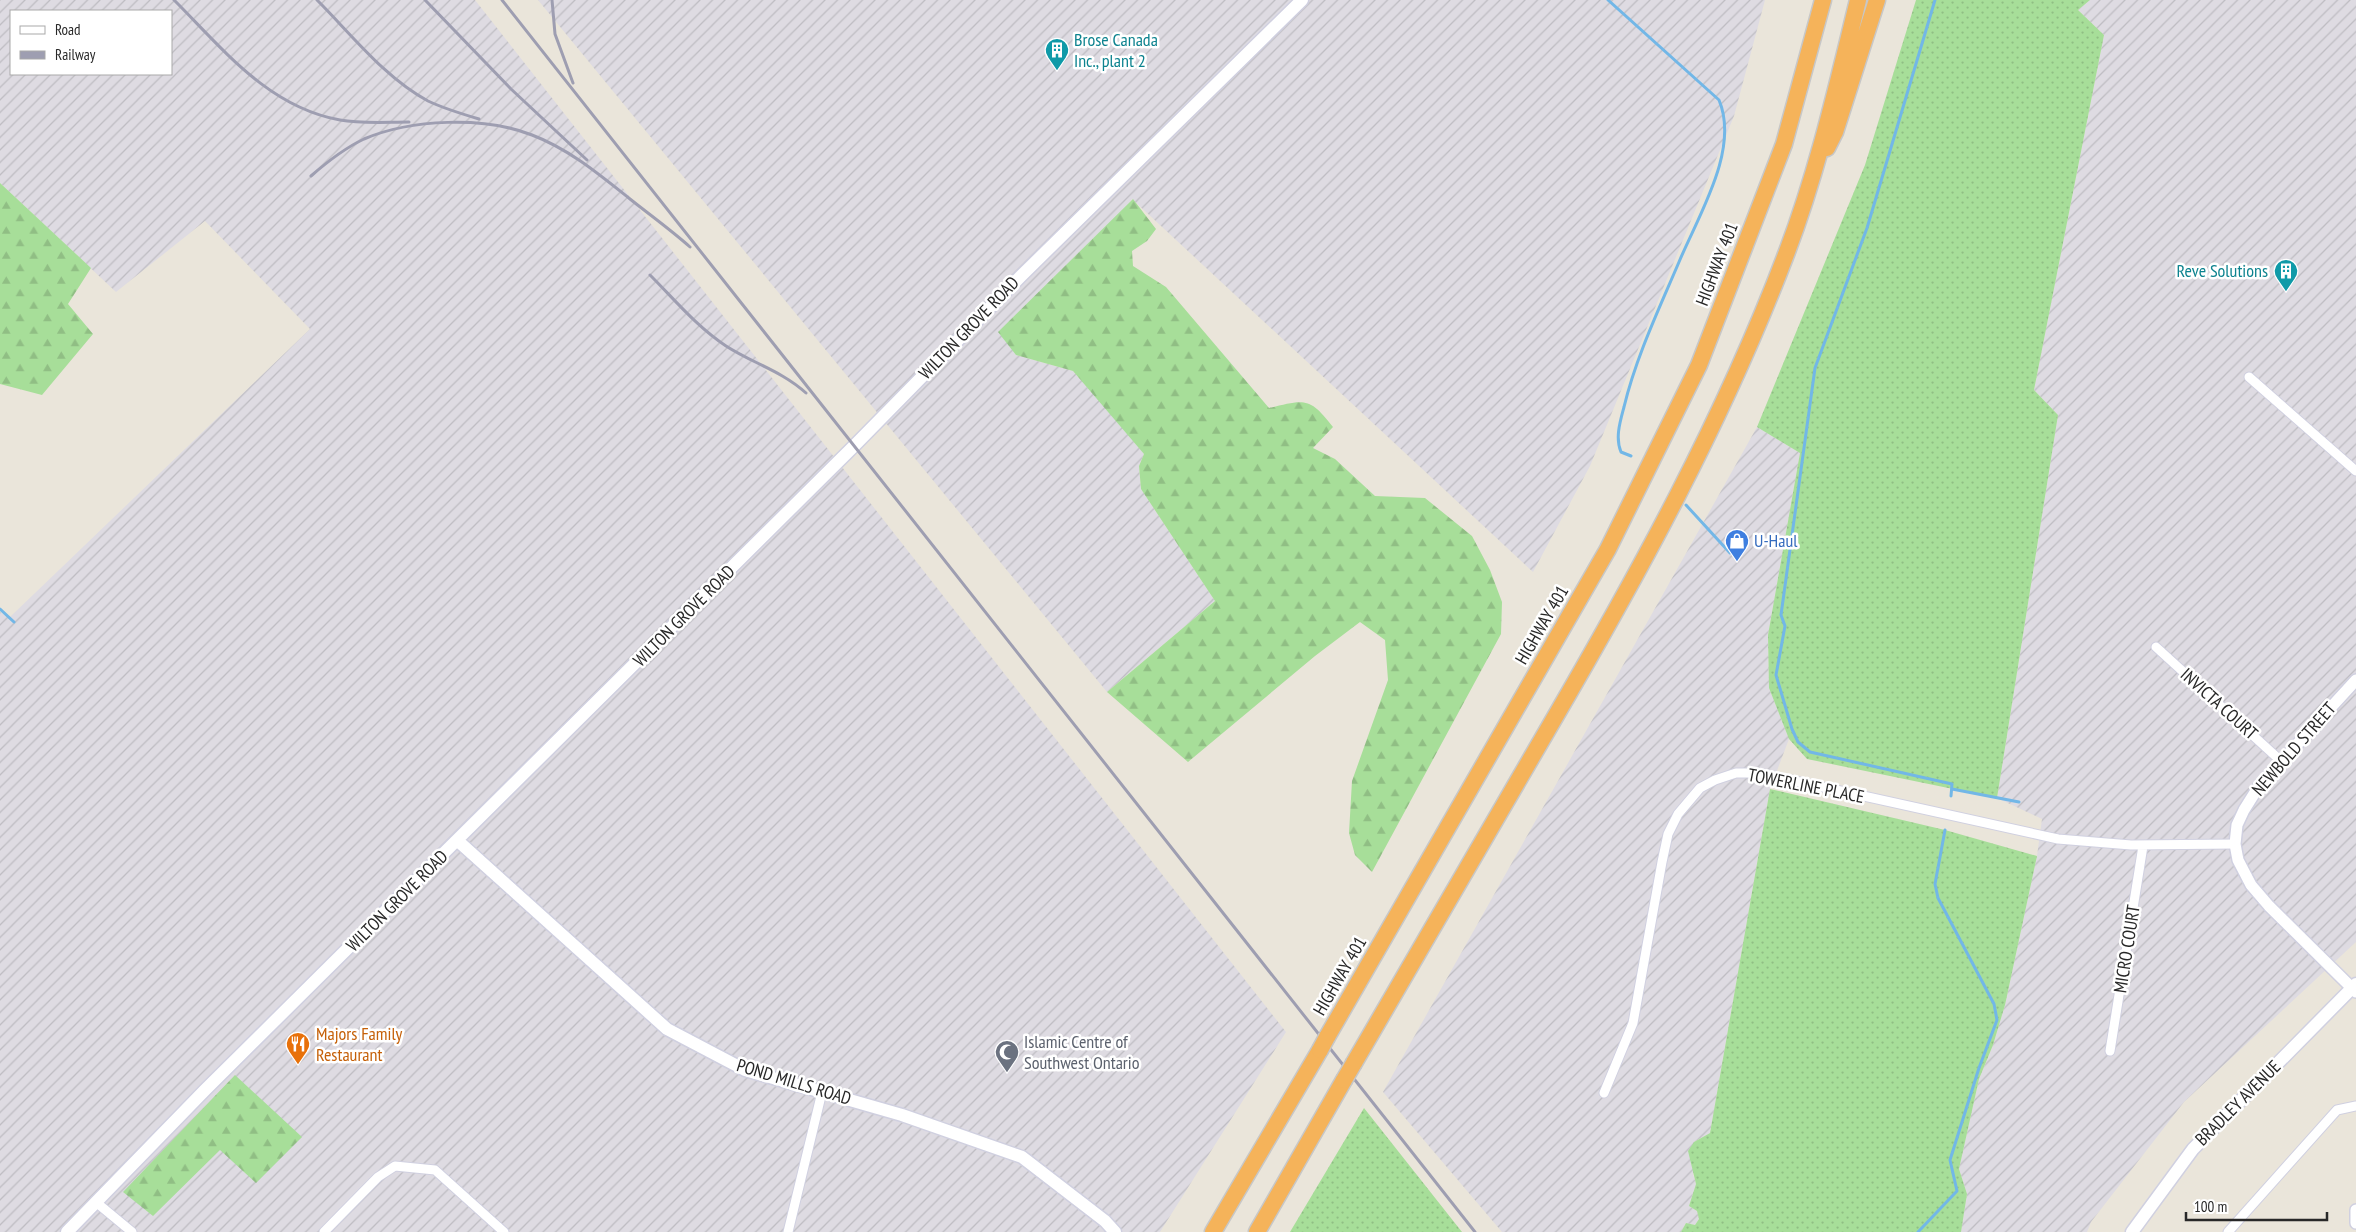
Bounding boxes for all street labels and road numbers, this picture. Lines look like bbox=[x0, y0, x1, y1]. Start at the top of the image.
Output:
street label: HIGHWAY 401 bbox=[1690, 219, 1743, 309]
street label: WILTON GROVE ROAD bbox=[914, 271, 1024, 384]
street label: WILTON GROVE ROAD bbox=[628, 560, 739, 671]
street label: HIGHWAY 401 bbox=[1510, 581, 1573, 668]
street label: INVICTA COURT bbox=[2176, 663, 2263, 744]
street label: NEWBOLD STREET bbox=[2247, 697, 2341, 800]
street label: TOWERLINE PLACE bbox=[1746, 763, 1866, 808]
street label: WILTON GROVE ROAD bbox=[341, 845, 452, 956]
street label: MICRO COURT bbox=[2108, 903, 2145, 995]
street label: HIGHWAY 401 bbox=[1308, 932, 1371, 1019]
street label: POND MILLS ROAD bbox=[734, 1053, 854, 1110]
street label: BRADLEY AVENUE bbox=[2190, 1055, 2285, 1150]

